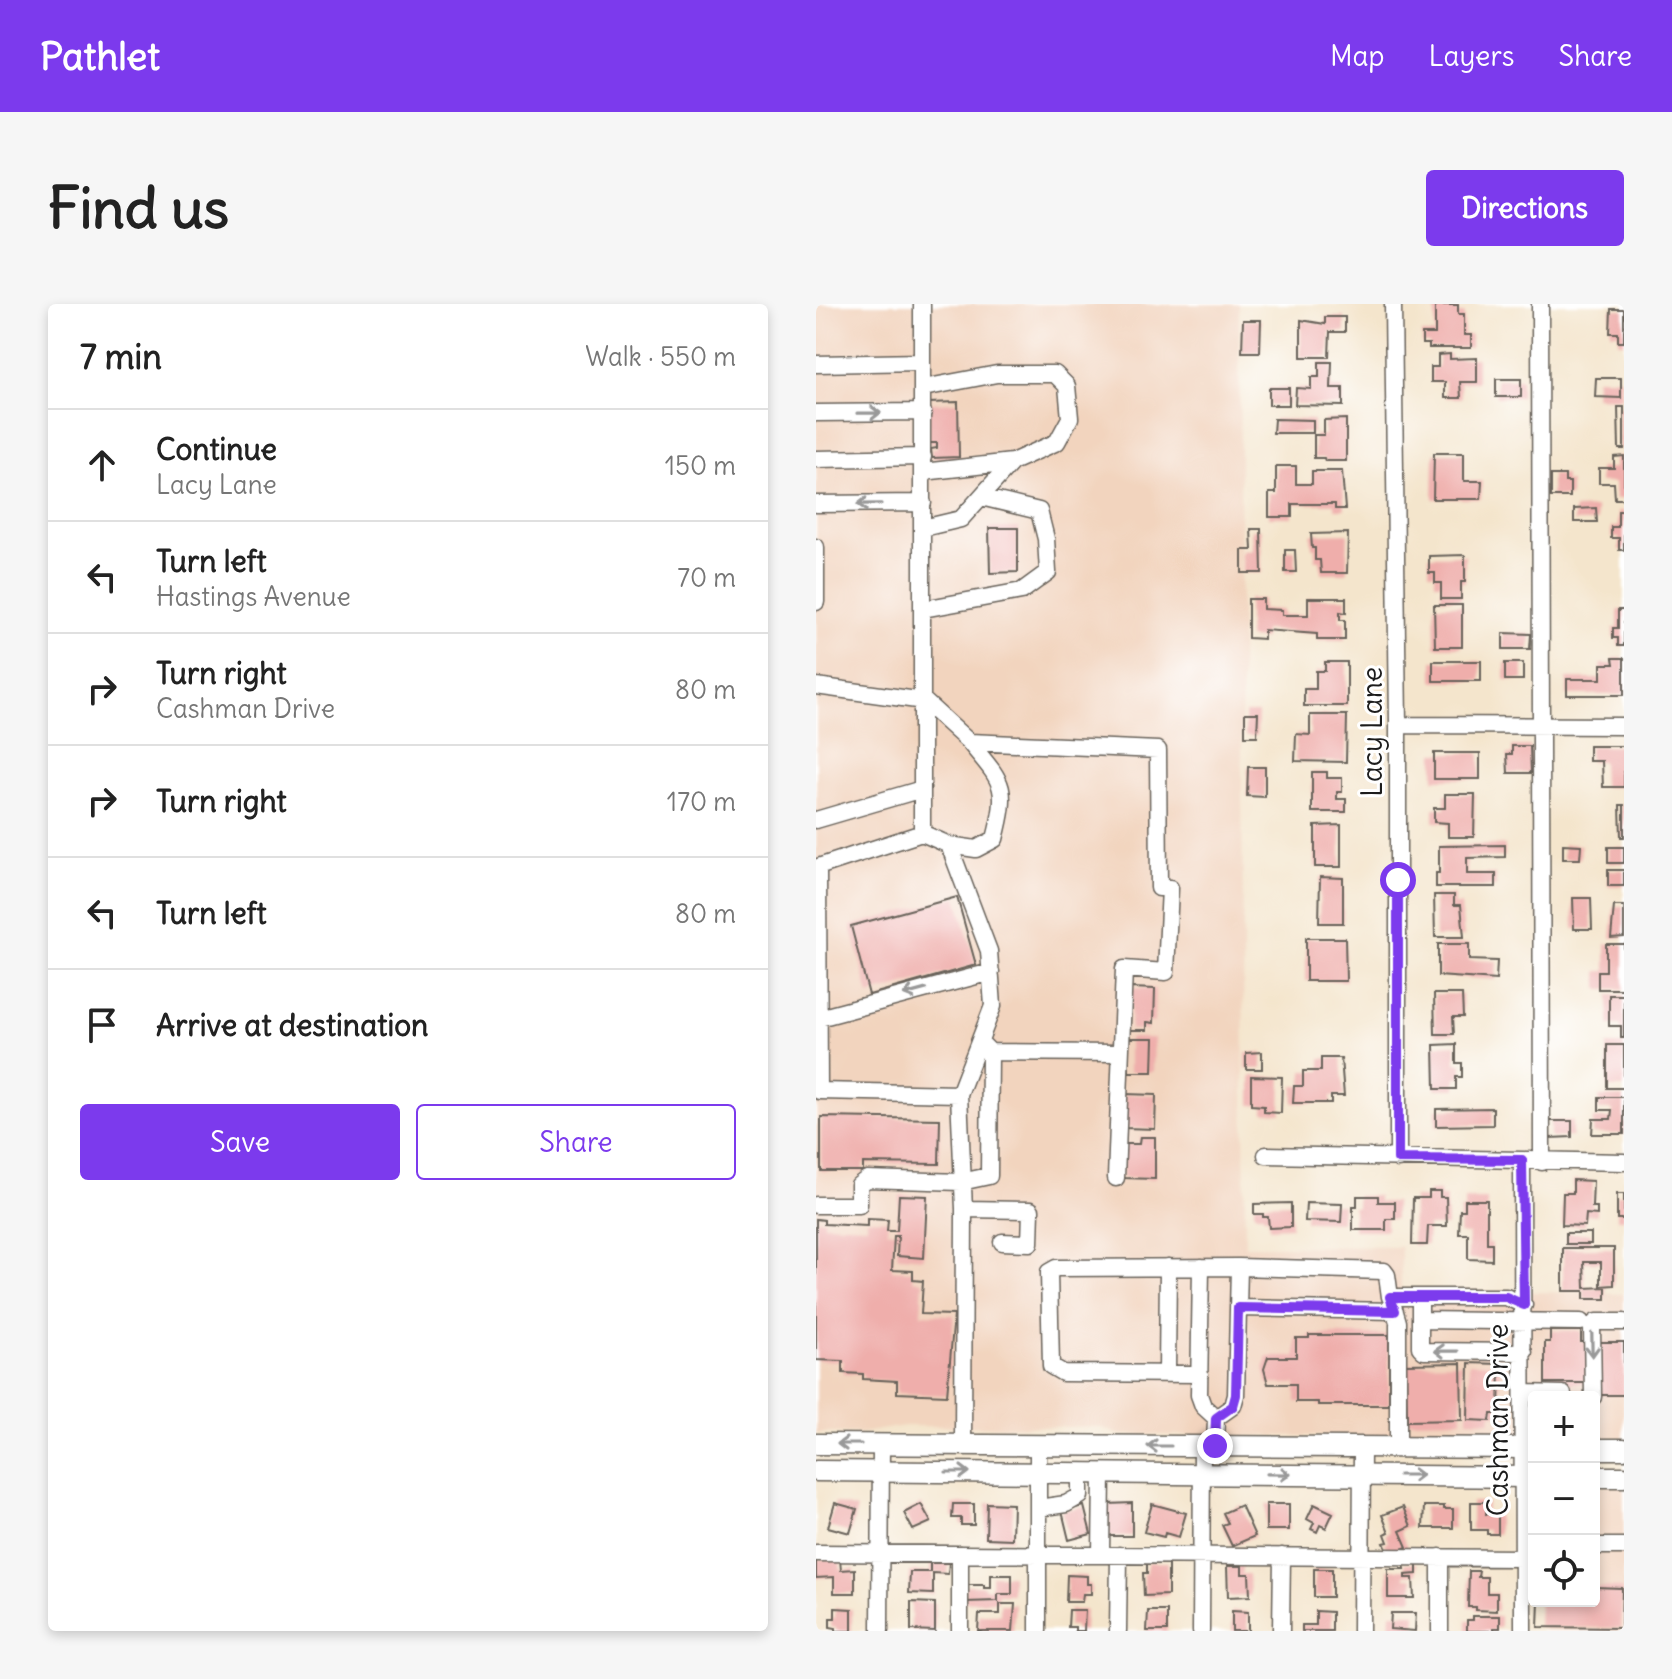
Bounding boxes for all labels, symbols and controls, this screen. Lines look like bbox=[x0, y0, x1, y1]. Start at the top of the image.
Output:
text: Pathlet bbox=[40, 33, 160, 80]
text: Map bbox=[1330, 38, 1385, 74]
text: Layers bbox=[1429, 38, 1515, 74]
text: Share bbox=[1559, 38, 1632, 74]
button: Directions bbox=[1426, 170, 1624, 246]
text: Find us bbox=[48, 173, 229, 243]
text: 7 min bbox=[80, 335, 162, 378]
text: Walk · 550 m bbox=[585, 340, 736, 373]
one-way arrow bbox=[855, 405, 882, 421]
text: Continue bbox=[156, 430, 277, 468]
icon: ahead bbox=[80, 443, 124, 487]
text: 150 m bbox=[665, 449, 736, 482]
text: Lacy Lane bbox=[156, 468, 277, 501]
one-way arrow bbox=[856, 496, 883, 511]
text: Turn left bbox=[156, 542, 267, 580]
icon: left bbox=[80, 555, 124, 599]
text: 70 m bbox=[677, 561, 736, 594]
text: Hastings Avenue bbox=[156, 580, 351, 613]
text: Turn right bbox=[156, 654, 287, 692]
icon: right bbox=[80, 667, 124, 711]
street label: Lacy Lane bbox=[1354, 667, 1390, 797]
text: 80 m bbox=[675, 673, 736, 706]
text: Cashman Drive bbox=[156, 692, 335, 725]
icon: right bbox=[80, 779, 124, 823]
text: Turn right bbox=[156, 782, 287, 820]
text: 170 m bbox=[667, 785, 736, 818]
route start bbox=[1380, 862, 1416, 898]
icon: left bbox=[80, 891, 124, 935]
text: Turn left bbox=[156, 894, 267, 932]
text: 80 m bbox=[675, 897, 736, 930]
one-way arrow bbox=[903, 985, 929, 1000]
icon: arrive bbox=[80, 1003, 124, 1047]
text: Arrive at destination bbox=[156, 1006, 428, 1044]
button: Save bbox=[80, 1104, 400, 1180]
button: Share bbox=[416, 1104, 736, 1180]
street label: Cashman Drive bbox=[1480, 1324, 1516, 1516]
one-way arrow bbox=[1585, 1331, 1600, 1358]
one-way arrow bbox=[1433, 1343, 1460, 1359]
map controls bbox=[1528, 1391, 1600, 1607]
button: + bbox=[1528, 1391, 1600, 1463]
route end bbox=[1197, 1428, 1233, 1464]
one-way arrow bbox=[836, 1436, 863, 1452]
one-way arrow bbox=[1146, 1438, 1173, 1454]
button: − bbox=[1528, 1463, 1600, 1535]
one-way arrow bbox=[944, 1464, 971, 1480]
one-way arrow bbox=[1265, 1466, 1292, 1482]
one-way arrow bbox=[1397, 1467, 1424, 1483]
button: locate bbox=[1528, 1535, 1600, 1607]

